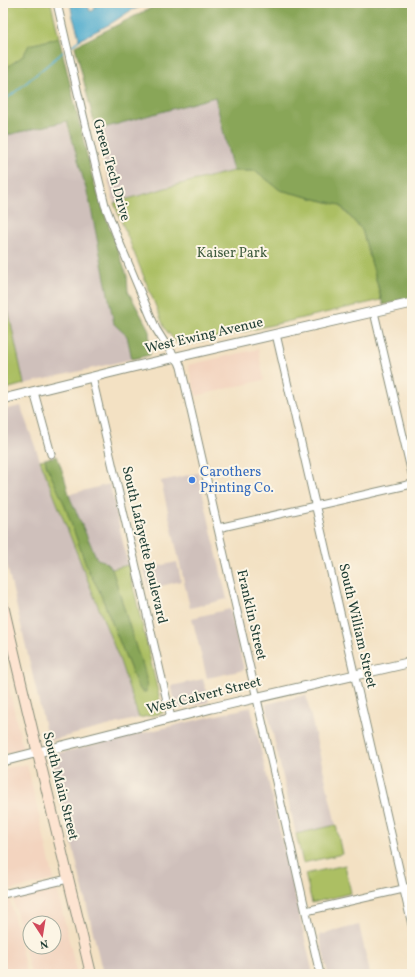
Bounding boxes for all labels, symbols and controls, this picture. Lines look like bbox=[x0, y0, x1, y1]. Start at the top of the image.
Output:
street label: Green Tech Drive bbox=[87, 117, 135, 224]
park label: Kaiser Park bbox=[197, 244, 268, 263]
street label: West Ewing Avenue bbox=[143, 313, 265, 359]
place label: Carothers Printing Co. bbox=[200, 463, 274, 498]
street label: South Lafayette Boulevard bbox=[117, 464, 171, 626]
marker: Carothers Printing Co. bbox=[187, 475, 197, 485]
street label: South William Street bbox=[333, 562, 381, 691]
street label: Franklin Street bbox=[231, 568, 271, 662]
street label: West Calvert Street bbox=[145, 673, 263, 719]
street label: South Main Street bbox=[37, 730, 83, 842]
north arrow bbox=[22, 915, 62, 955]
text: N bbox=[38, 935, 49, 951]

